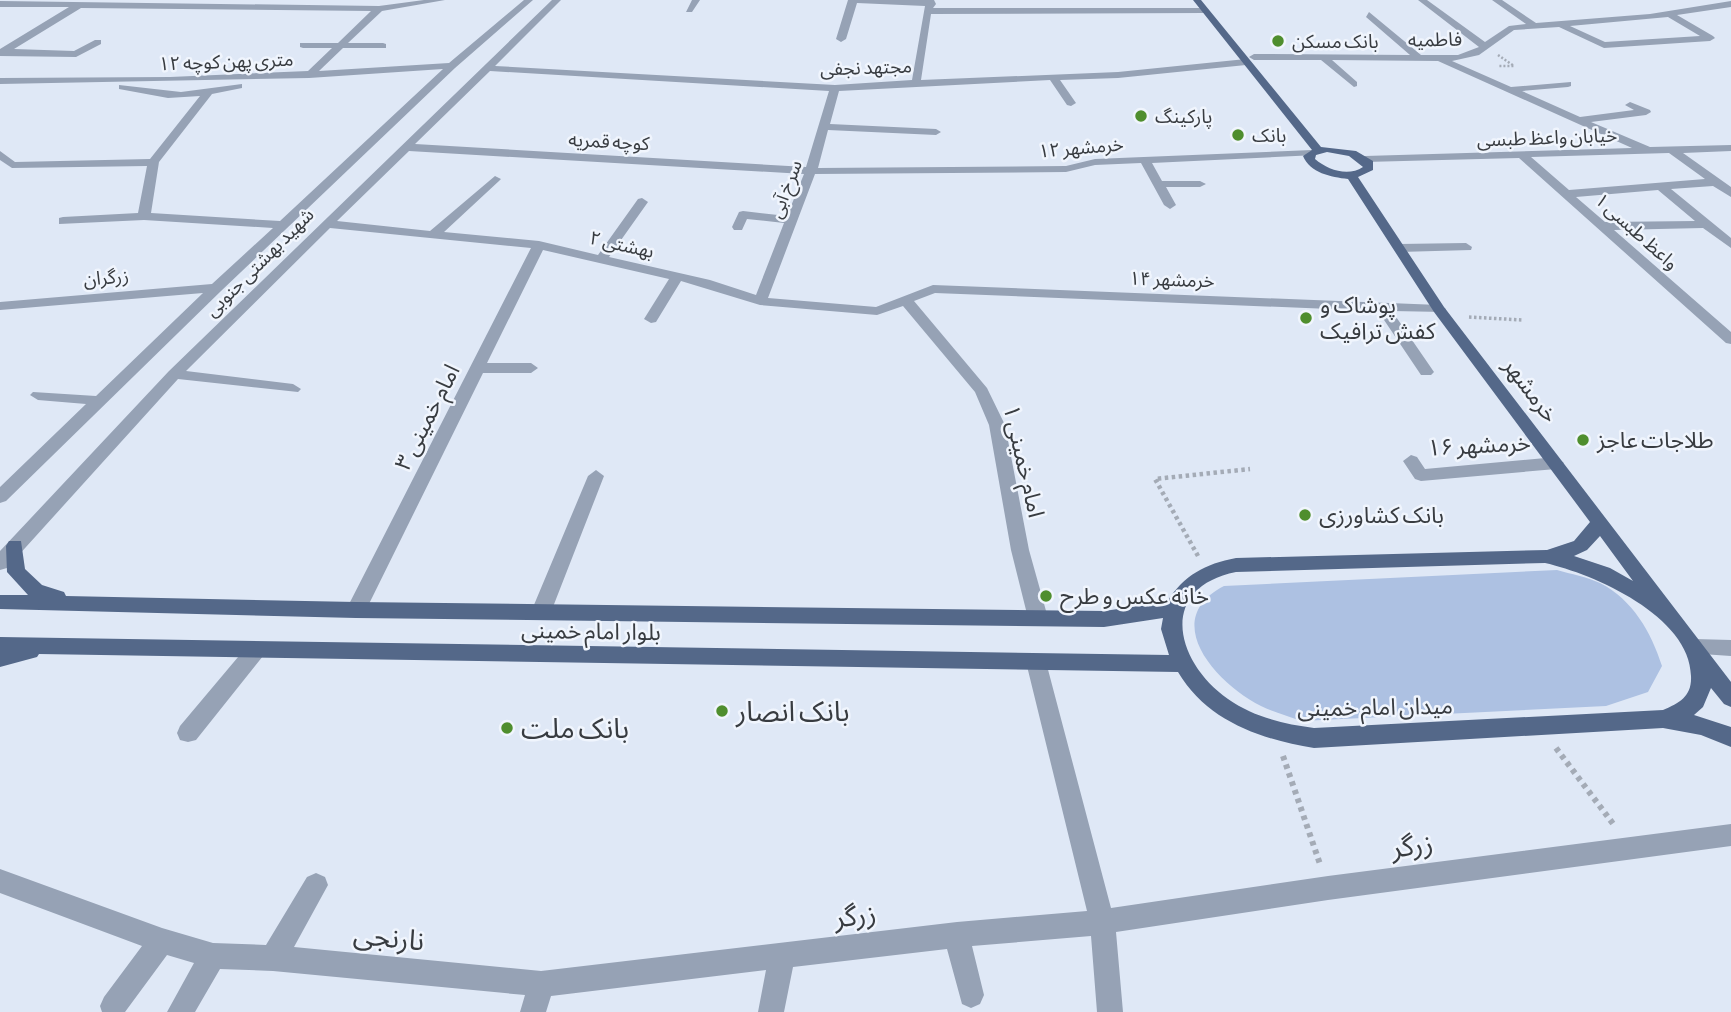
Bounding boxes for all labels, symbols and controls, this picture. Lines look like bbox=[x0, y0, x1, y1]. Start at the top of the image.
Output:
street label: فاطمیه bbox=[1408, 28, 1462, 51]
place label: بانک مسکن bbox=[1292, 30, 1379, 53]
marker: بانک مسکن bbox=[1270, 33, 1286, 49]
street label: ۱۲ متری پهن کوچه bbox=[158, 48, 294, 76]
street label: مجتهد نجفی bbox=[820, 54, 912, 81]
place label: پارکینگ bbox=[1155, 105, 1212, 129]
marker: پارکینگ bbox=[1133, 108, 1149, 124]
place label: بانک bbox=[1252, 124, 1286, 146]
street label: خیابان واعظ طبسی bbox=[1476, 124, 1618, 151]
marker: بانک bbox=[1230, 127, 1246, 143]
street label: کوچه قمریه bbox=[568, 128, 651, 156]
street label: خرمشهر ۱۲ bbox=[1037, 132, 1125, 163]
street label: سرخ آبی bbox=[764, 157, 809, 222]
street label: واعظ طبسی ۱ bbox=[1590, 188, 1683, 275]
street label: شهید بهشتی جنوبی bbox=[200, 203, 319, 322]
street label: بهشتی ۲ bbox=[587, 226, 656, 263]
street label: زرگران bbox=[82, 264, 130, 291]
street label: خرمشهر ۱۴ bbox=[1129, 267, 1215, 292]
place label: پوشاک و کفش ترافیک bbox=[1320, 292, 1436, 345]
marker: پوشاک و کفش ترافیک bbox=[1298, 310, 1314, 326]
street label: خرمشهر bbox=[1497, 352, 1564, 428]
street label: امام خمینی ۳ bbox=[389, 360, 469, 476]
street label: امام خمینی ۱ bbox=[994, 402, 1050, 521]
place label: طلاجات عاجز bbox=[1596, 427, 1714, 454]
street label: خرمشهر ۱۶ bbox=[1427, 429, 1531, 462]
marker: طلاجات عاجز bbox=[1575, 432, 1591, 448]
place label: بانک کشاورزی bbox=[1319, 502, 1444, 529]
marker: بانک کشاورزی bbox=[1297, 507, 1313, 523]
place label: خانه عکس و طرح bbox=[1060, 583, 1209, 613]
marker: خانه عکس و طرح bbox=[1038, 588, 1054, 604]
street label: بلوار امام خمینی bbox=[521, 617, 661, 650]
street label: میدان امام خمینی bbox=[1297, 693, 1453, 726]
place label: بانک انصار bbox=[735, 695, 850, 728]
marker: بانک انصار bbox=[714, 703, 730, 719]
place label: بانک ملت bbox=[521, 712, 629, 744]
marker: بانک ملت bbox=[499, 720, 515, 736]
street label: زرگر bbox=[1388, 826, 1435, 865]
street label: زرگر bbox=[831, 897, 878, 935]
street label: نارنجی bbox=[352, 917, 426, 958]

